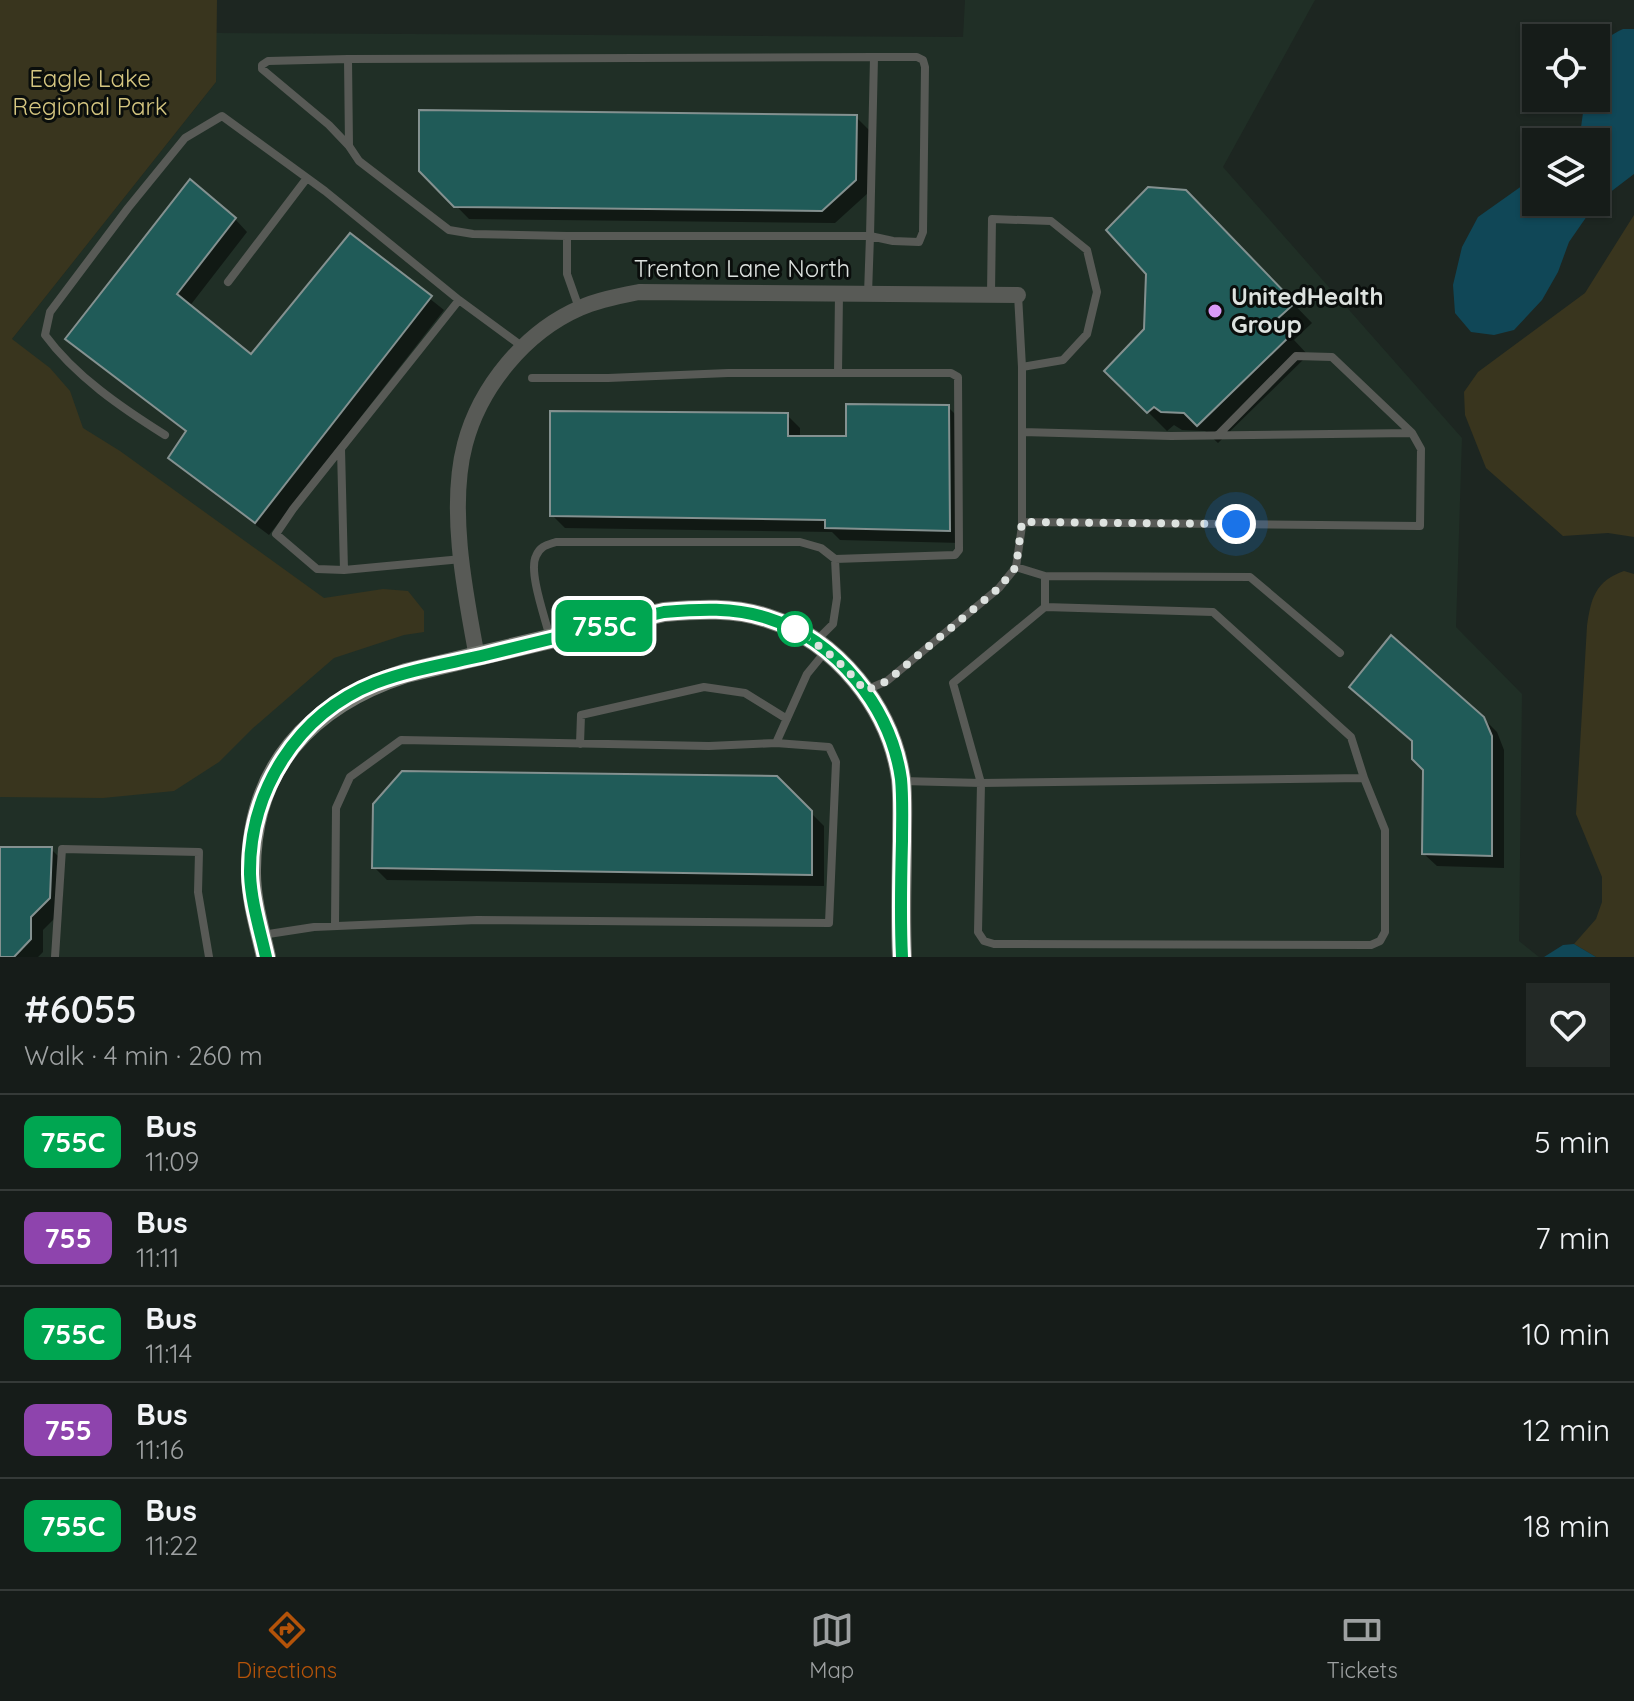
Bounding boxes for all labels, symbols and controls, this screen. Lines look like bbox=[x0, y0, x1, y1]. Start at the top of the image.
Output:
map controls bbox=[1522, 24, 1610, 216]
button: locate bbox=[1522, 24, 1610, 112]
park label: Eagle Lake Regional Park bbox=[12, 63, 168, 121]
button: layers bbox=[1522, 128, 1610, 216]
street label: Trenton Lane North bbox=[634, 253, 850, 283]
place label: UnitedHealth Group bbox=[1231, 281, 1384, 339]
marker: UnitedHealth Group bbox=[1206, 302, 1224, 320]
your location bbox=[1216, 504, 1256, 544]
line badge: 755C bbox=[548, 600, 660, 652]
text: 755C bbox=[571, 608, 637, 643]
unlabelled marker bbox=[778, 612, 812, 646]
button: heart bbox=[1526, 983, 1610, 1067]
text: #6055 bbox=[24, 985, 137, 1033]
text: Walk · 4 min · 260 m bbox=[24, 1039, 263, 1072]
text: Bus bbox=[145, 1107, 197, 1145]
text: 5 min bbox=[1534, 1123, 1610, 1161]
text: 755C bbox=[40, 1124, 105, 1159]
text: 11:09 bbox=[145, 1145, 199, 1178]
text: Bus bbox=[136, 1203, 188, 1241]
text: 7 min bbox=[1535, 1219, 1610, 1257]
text: 755 bbox=[44, 1220, 92, 1255]
text: 11:11 bbox=[136, 1241, 179, 1274]
text: Bus bbox=[145, 1299, 197, 1337]
text: 10 min bbox=[1522, 1315, 1610, 1353]
text: 755C bbox=[40, 1316, 105, 1351]
text: 11:14 bbox=[145, 1337, 192, 1370]
text: Bus bbox=[136, 1395, 188, 1433]
text: 12 min bbox=[1523, 1411, 1610, 1449]
text: 755 bbox=[44, 1412, 92, 1447]
text: 11:16 bbox=[136, 1433, 184, 1466]
text: Bus bbox=[145, 1491, 197, 1529]
text: 18 min bbox=[1523, 1507, 1610, 1545]
text: 755C bbox=[40, 1508, 105, 1543]
text: 11:22 bbox=[145, 1529, 198, 1562]
tab: Directions bbox=[236, 1608, 337, 1684]
tab: Map bbox=[809, 1608, 854, 1684]
tab: Tickets bbox=[1327, 1608, 1398, 1684]

